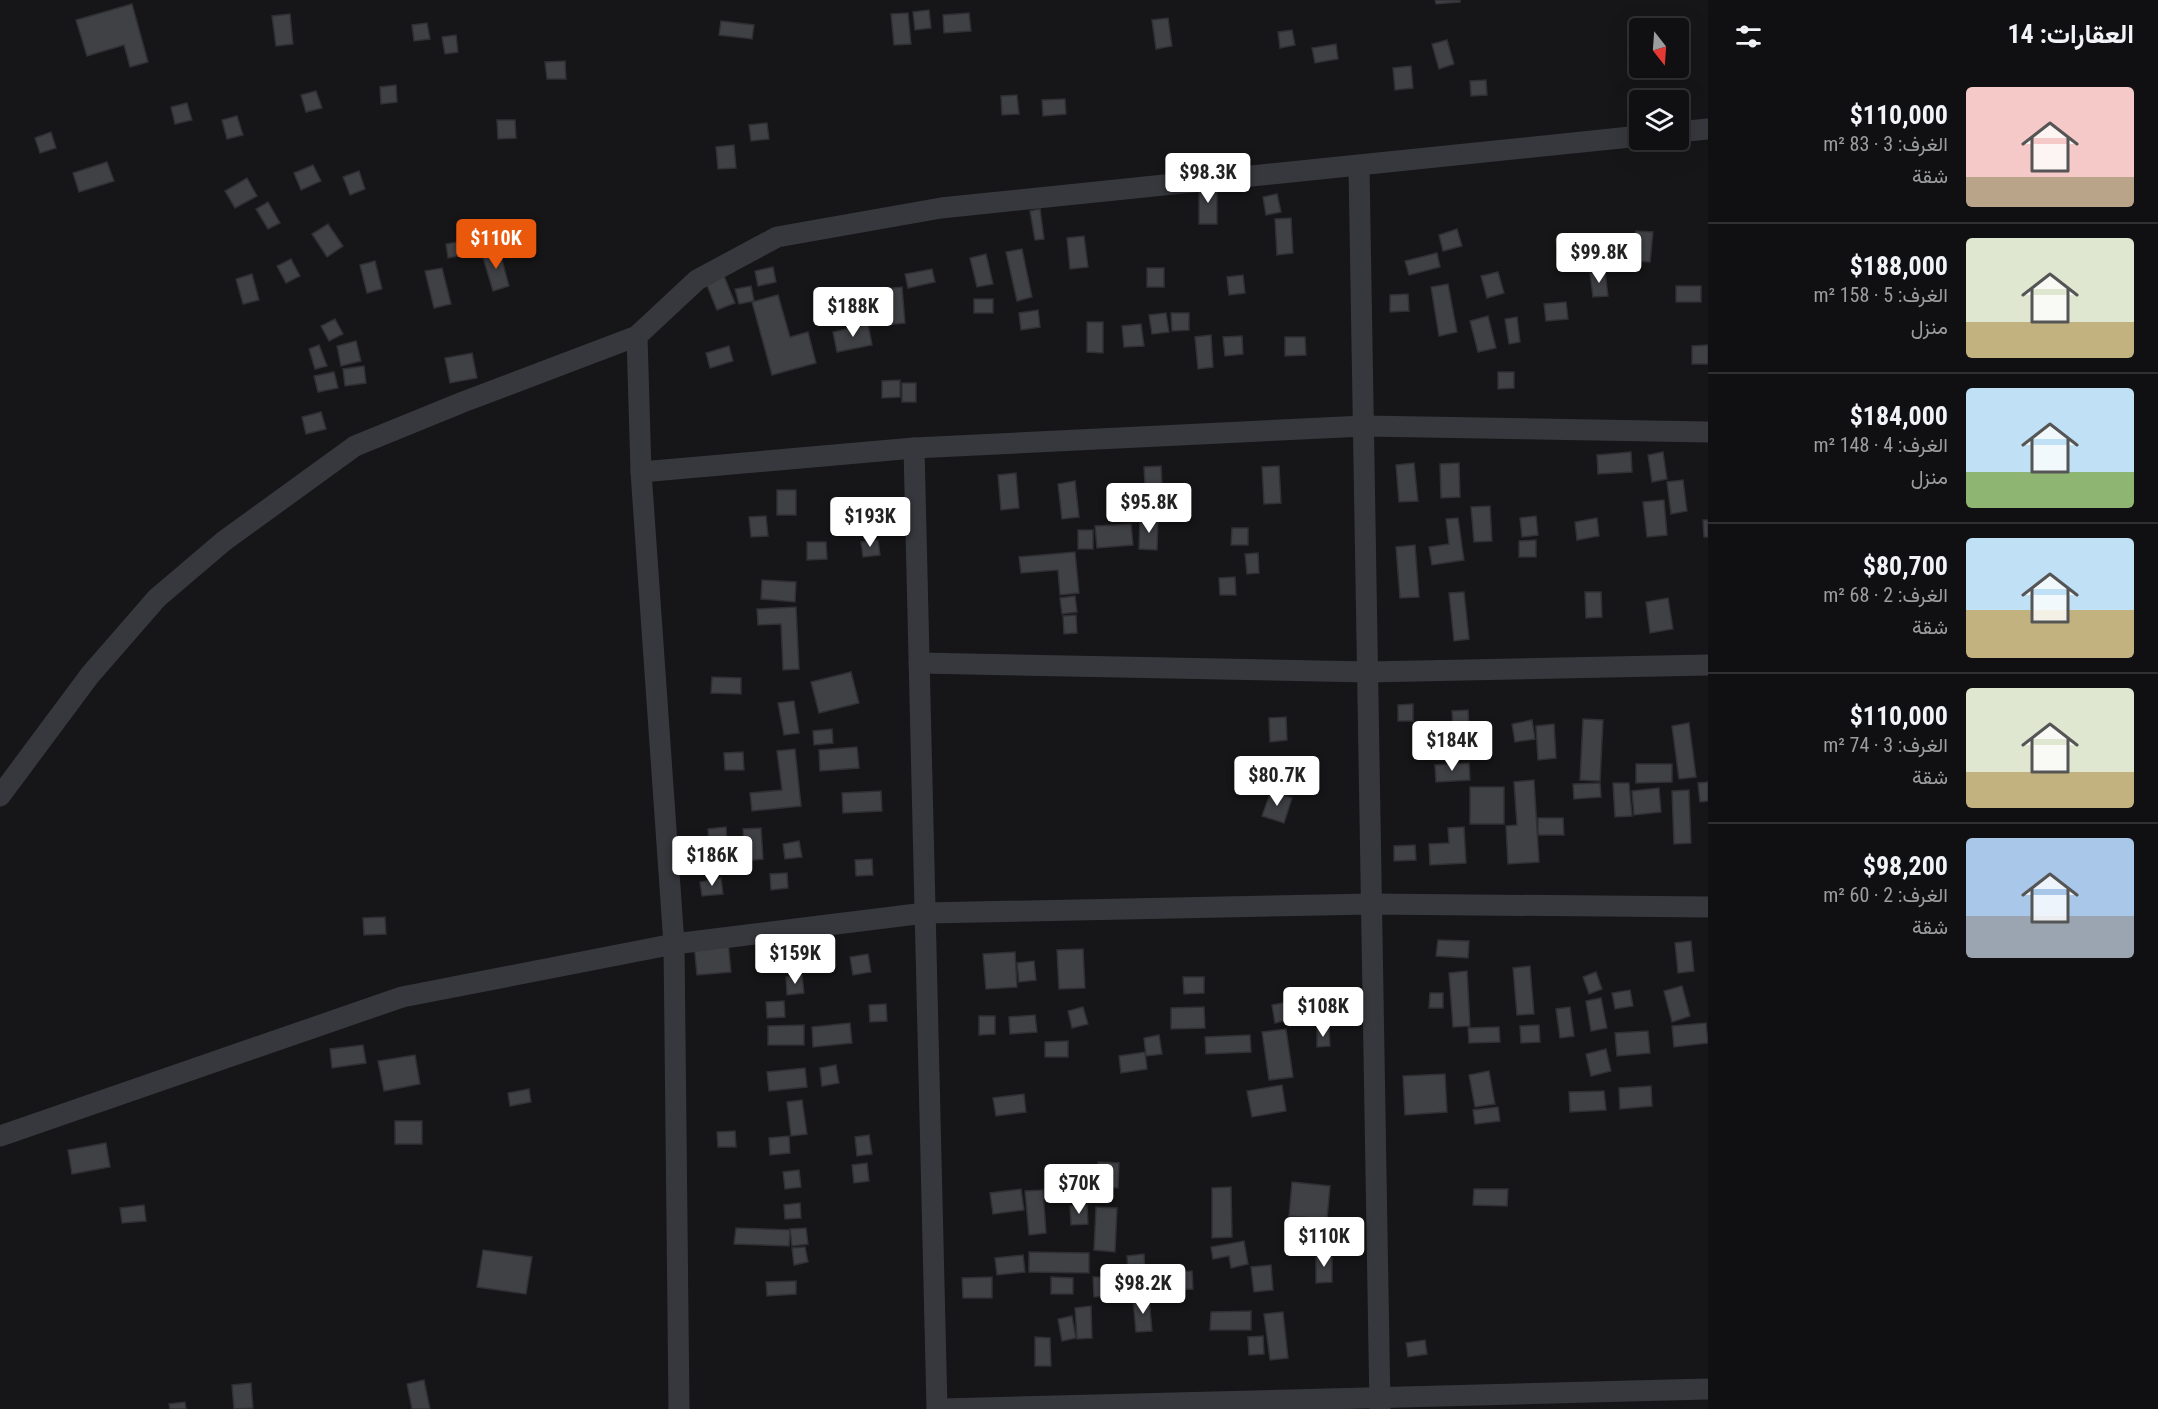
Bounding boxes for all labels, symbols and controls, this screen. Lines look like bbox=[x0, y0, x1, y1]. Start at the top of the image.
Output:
north arrow bbox=[1629, 18, 1689, 78]
map controls bbox=[1629, 18, 1689, 150]
text: العقارات: 14 bbox=[2007, 19, 2134, 49]
icon: filters bbox=[1732, 20, 1765, 53]
button: layers bbox=[1629, 90, 1689, 150]
text: $110,000 bbox=[1850, 100, 1948, 130]
icon: home bbox=[2014, 111, 2086, 183]
text: الغرف: 3 · 83 m² bbox=[1823, 132, 1948, 156]
pin: $98.3K bbox=[1159, 153, 1257, 204]
text: $98.3K bbox=[1179, 160, 1237, 184]
text: شقة bbox=[1912, 164, 1948, 188]
pin: $110K bbox=[454, 219, 538, 270]
text: $110K bbox=[470, 226, 522, 250]
pin: $99.8K bbox=[1550, 233, 1648, 284]
text: $99.8K bbox=[1570, 240, 1628, 264]
text: $188,000 bbox=[1850, 251, 1948, 281]
icon: home bbox=[2014, 262, 2086, 334]
text: الغرف: 5 · 158 m² bbox=[1813, 283, 1948, 307]
pin: $188K bbox=[811, 287, 895, 338]
text: $188K bbox=[827, 294, 879, 318]
text: منزل bbox=[1911, 315, 1948, 339]
text: $184,000 bbox=[1850, 401, 1948, 431]
icon: home bbox=[2014, 412, 2086, 484]
text: الغرف: 4 · 148 m² bbox=[1813, 433, 1948, 457]
text: منزل bbox=[1911, 465, 1948, 489]
pin: $95.8K bbox=[1100, 483, 1198, 534]
text: $95.8K bbox=[1120, 490, 1178, 514]
pin: $193K bbox=[828, 497, 912, 548]
text: $193K bbox=[844, 504, 896, 528]
text: $80,700 bbox=[1863, 551, 1948, 581]
icon: home bbox=[2014, 562, 2086, 634]
text: الغرف: 2 · 68 m² bbox=[1823, 583, 1948, 607]
text: شقة bbox=[1912, 615, 1948, 639]
text: $110,000 bbox=[1850, 701, 1948, 731]
icon: home bbox=[2014, 712, 2086, 784]
pin: $184K bbox=[1410, 721, 1494, 772]
text: $184K bbox=[1426, 728, 1478, 752]
text: الغرف: 3 · 74 m² bbox=[1823, 733, 1948, 757]
pin: $80.7K bbox=[1228, 756, 1326, 807]
text: $80.7K bbox=[1248, 763, 1306, 787]
text: شقة bbox=[1912, 765, 1948, 789]
pin: $186K bbox=[670, 836, 754, 887]
text: $186K bbox=[686, 843, 738, 867]
text: $98,200 bbox=[1863, 851, 1948, 881]
icon: home bbox=[2014, 862, 2086, 934]
text: الغرف: 2 · 60 m² bbox=[1823, 883, 1948, 907]
text: شقة bbox=[1912, 915, 1948, 939]
pin: $159K bbox=[753, 934, 837, 985]
text: $159K bbox=[769, 941, 821, 965]
pin: $108K bbox=[1281, 987, 1365, 1038]
text: $108K bbox=[1297, 994, 1349, 1018]
pin: $70K bbox=[1043, 1164, 1115, 1215]
text: $70K bbox=[1058, 1171, 1100, 1195]
pin: $110K bbox=[1282, 1217, 1366, 1268]
text: $110K bbox=[1298, 1224, 1350, 1248]
pin: $98.2K bbox=[1094, 1264, 1192, 1315]
text: $98.2K bbox=[1114, 1271, 1172, 1295]

